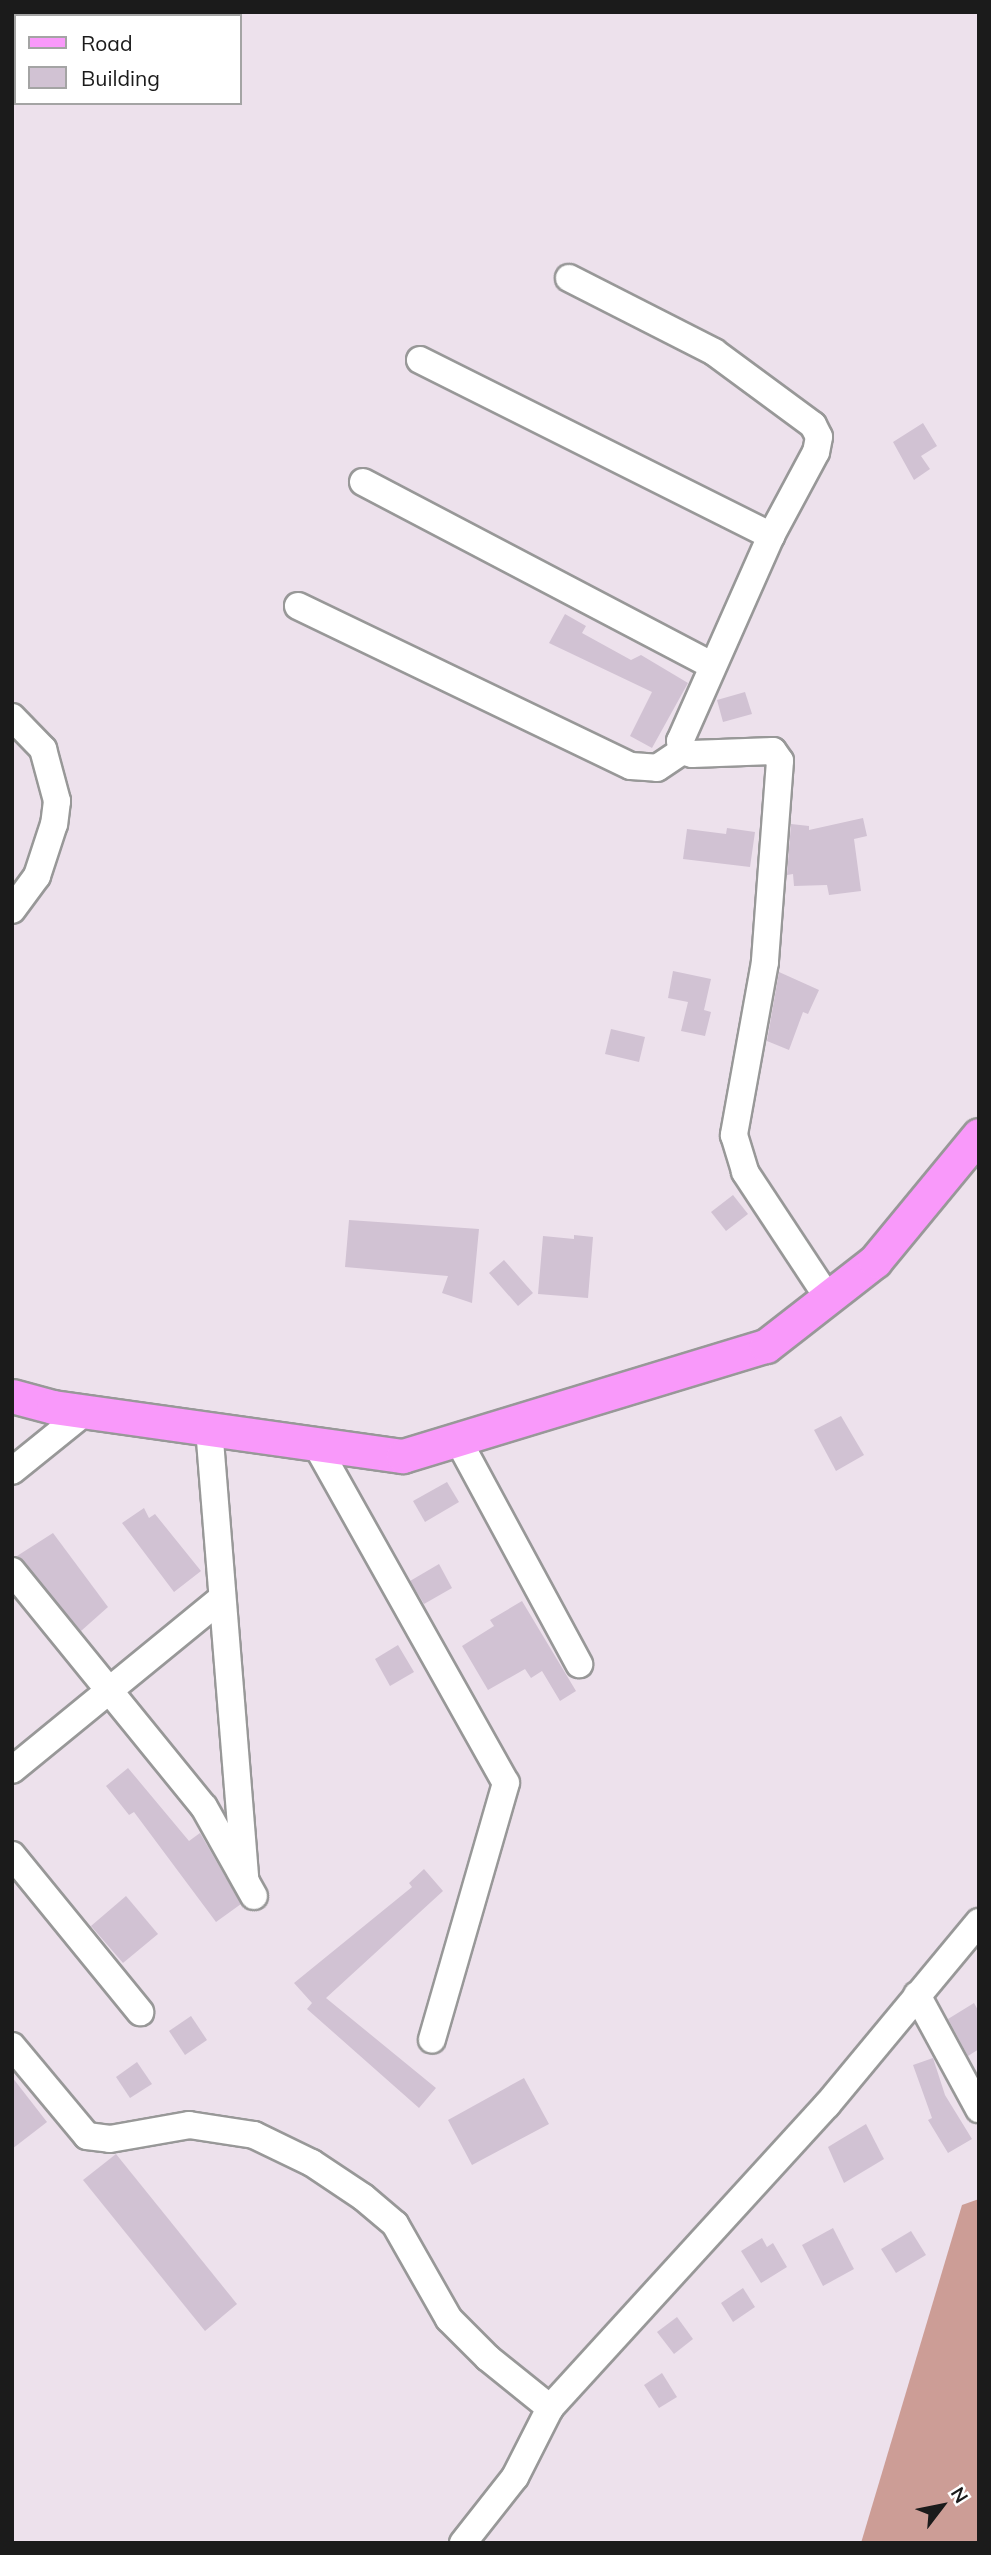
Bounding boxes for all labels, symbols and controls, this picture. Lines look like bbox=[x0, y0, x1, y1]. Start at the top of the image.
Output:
legend bbox=[14, 14, 242, 105]
text: Road bbox=[81, 30, 132, 56]
text: Building bbox=[81, 65, 160, 91]
north arrow bbox=[907, 2471, 977, 2541]
text: N bbox=[946, 2482, 974, 2507]

